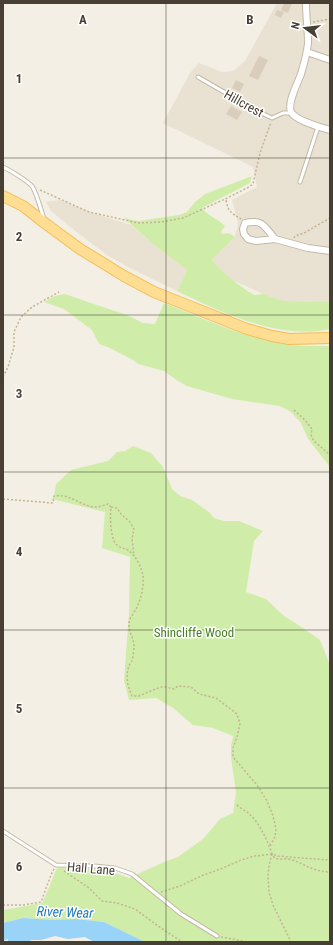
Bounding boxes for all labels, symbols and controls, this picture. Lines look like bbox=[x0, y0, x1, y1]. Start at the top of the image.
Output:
north arrow bbox=[285, 8, 325, 48]
text: A bbox=[79, 12, 87, 27]
text: B bbox=[246, 12, 254, 27]
text: N bbox=[289, 20, 303, 30]
text: 1 bbox=[16, 71, 22, 86]
street label: Hillcrest bbox=[221, 87, 266, 120]
text: 2 bbox=[16, 229, 23, 244]
text: 3 bbox=[16, 386, 22, 401]
text: 4 bbox=[16, 544, 23, 559]
park label: Shincliffe Wood bbox=[154, 625, 234, 640]
text: 5 bbox=[16, 701, 23, 716]
text: 6 bbox=[16, 859, 23, 874]
street label: Hall Lane bbox=[66, 859, 116, 878]
water label: River Wear bbox=[36, 903, 95, 921]

